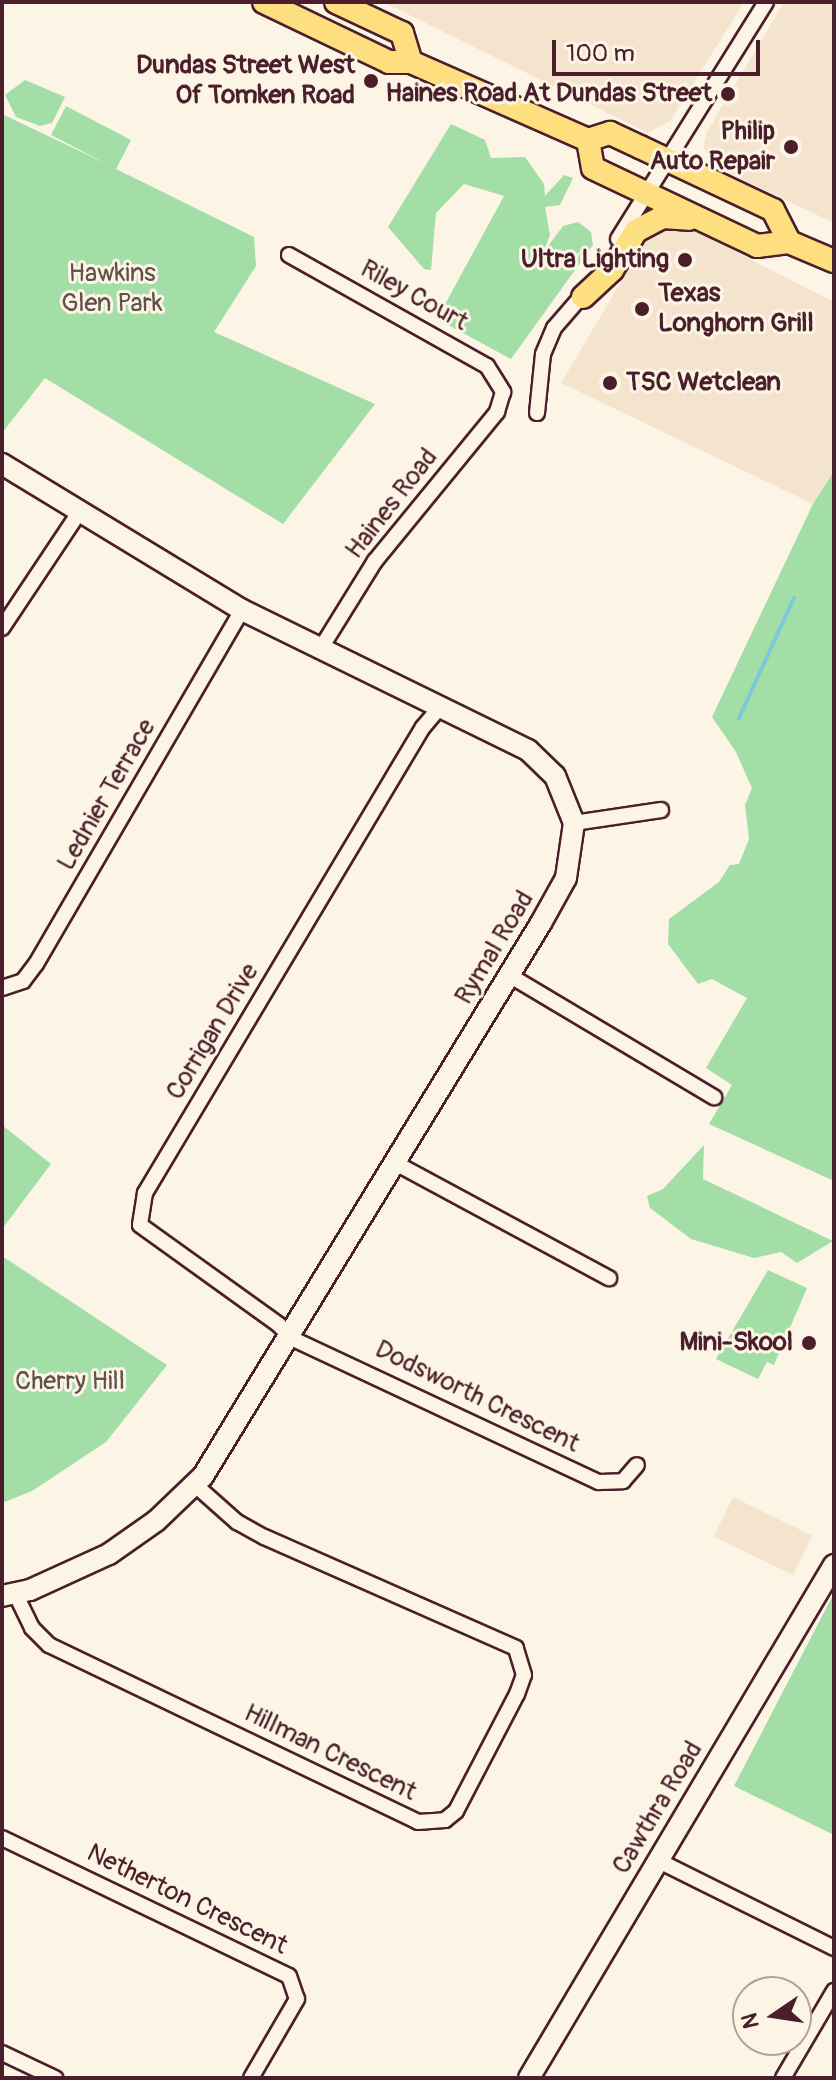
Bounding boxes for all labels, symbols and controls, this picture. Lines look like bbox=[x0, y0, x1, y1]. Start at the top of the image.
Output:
scale bar bbox=[556, 24, 764, 74]
text: 100 m bbox=[566, 39, 635, 68]
place label: Dundas Street West Of Tomken Road bbox=[136, 50, 355, 112]
marker: Dundas Street West Of Tomken Road bbox=[362, 72, 380, 90]
place label: Haines Road At Dundas Street bbox=[386, 78, 712, 110]
marker: Haines Road At Dundas Street bbox=[719, 85, 737, 103]
place label: Philip Auto Repair bbox=[650, 116, 775, 178]
marker: Philip Auto Repair bbox=[782, 138, 800, 156]
place label: Ultra Lighting bbox=[521, 244, 669, 276]
marker: Ultra Lighting bbox=[676, 251, 694, 269]
street label: Riley Court bbox=[355, 254, 473, 338]
park label: Hawkins Glen Park bbox=[61, 258, 163, 320]
place label: Texas Longhorn Grill bbox=[658, 278, 814, 340]
marker: Texas Longhorn Grill bbox=[633, 300, 651, 318]
place label: TSC Wetclean bbox=[626, 367, 781, 399]
marker: TSC Wetclean bbox=[601, 374, 619, 392]
street label: Haines Road bbox=[339, 443, 445, 565]
street label: Lednier Terrace bbox=[51, 714, 163, 876]
street label: Rymal Road bbox=[449, 886, 541, 1010]
street label: Corrigan Drive bbox=[160, 958, 266, 1106]
place label: Mini-Skool bbox=[679, 1327, 793, 1359]
street label: Dodsworth Crescent bbox=[370, 1334, 584, 1460]
marker: Mini-Skool bbox=[800, 1334, 818, 1352]
park label: Cherry Hill bbox=[15, 1366, 125, 1398]
street label: Hillman Crescent bbox=[239, 1698, 421, 1808]
street label: Cawthra Road bbox=[606, 1736, 710, 1880]
street label: Netherton Crescent bbox=[82, 1838, 292, 1962]
north arrow bbox=[732, 1976, 812, 2056]
text: N bbox=[735, 2011, 766, 2031]

